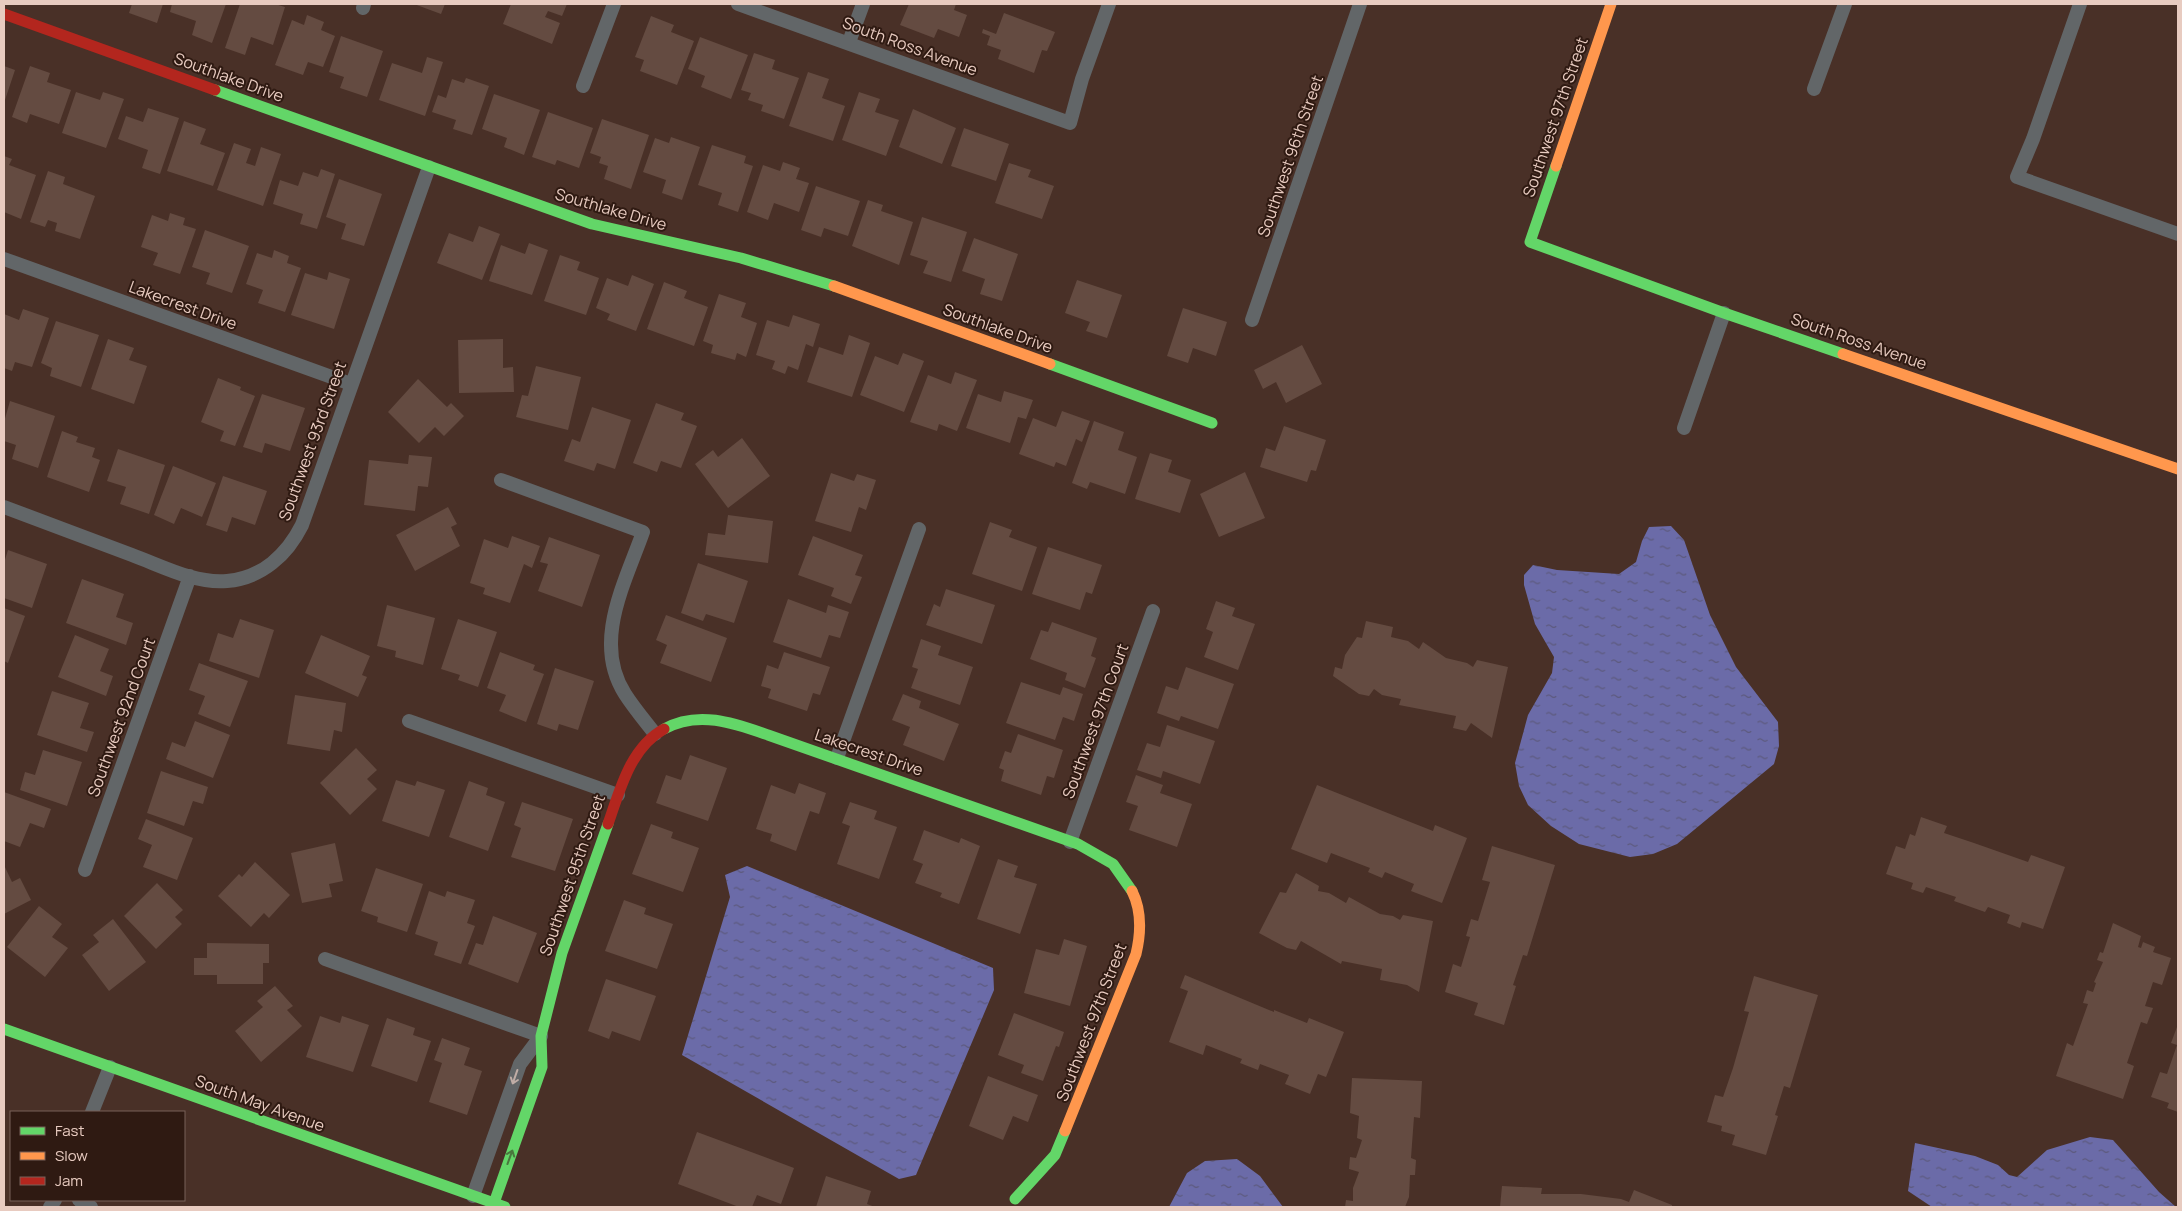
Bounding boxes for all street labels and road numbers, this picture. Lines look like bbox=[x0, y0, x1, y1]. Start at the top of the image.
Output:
street label: South Ross Avenue bbox=[839, 11, 981, 81]
street label: Southwest 97th Street bbox=[1517, 34, 1593, 200]
street label: Southlake Drive bbox=[171, 47, 287, 107]
street label: Southwest 96th Street bbox=[1252, 72, 1328, 240]
street label: Southlake Drive bbox=[553, 183, 669, 235]
street label: Lakecrest Drive bbox=[126, 275, 240, 335]
street label: Southlake Drive bbox=[940, 298, 1056, 358]
street label: South Ross Avenue bbox=[1788, 307, 1930, 375]
street label: Southwest 93rd Street bbox=[273, 358, 351, 524]
street label: Southwest 92nd Court bbox=[82, 634, 160, 800]
street label: Southwest 97th Court bbox=[1057, 640, 1133, 802]
street label: Lakecrest Drive bbox=[812, 723, 926, 781]
street label: Southwest 95th Street bbox=[534, 791, 610, 959]
street label: Southwest 97th Street bbox=[1051, 940, 1131, 1104]
street label: South May Avenue bbox=[192, 1069, 328, 1137]

